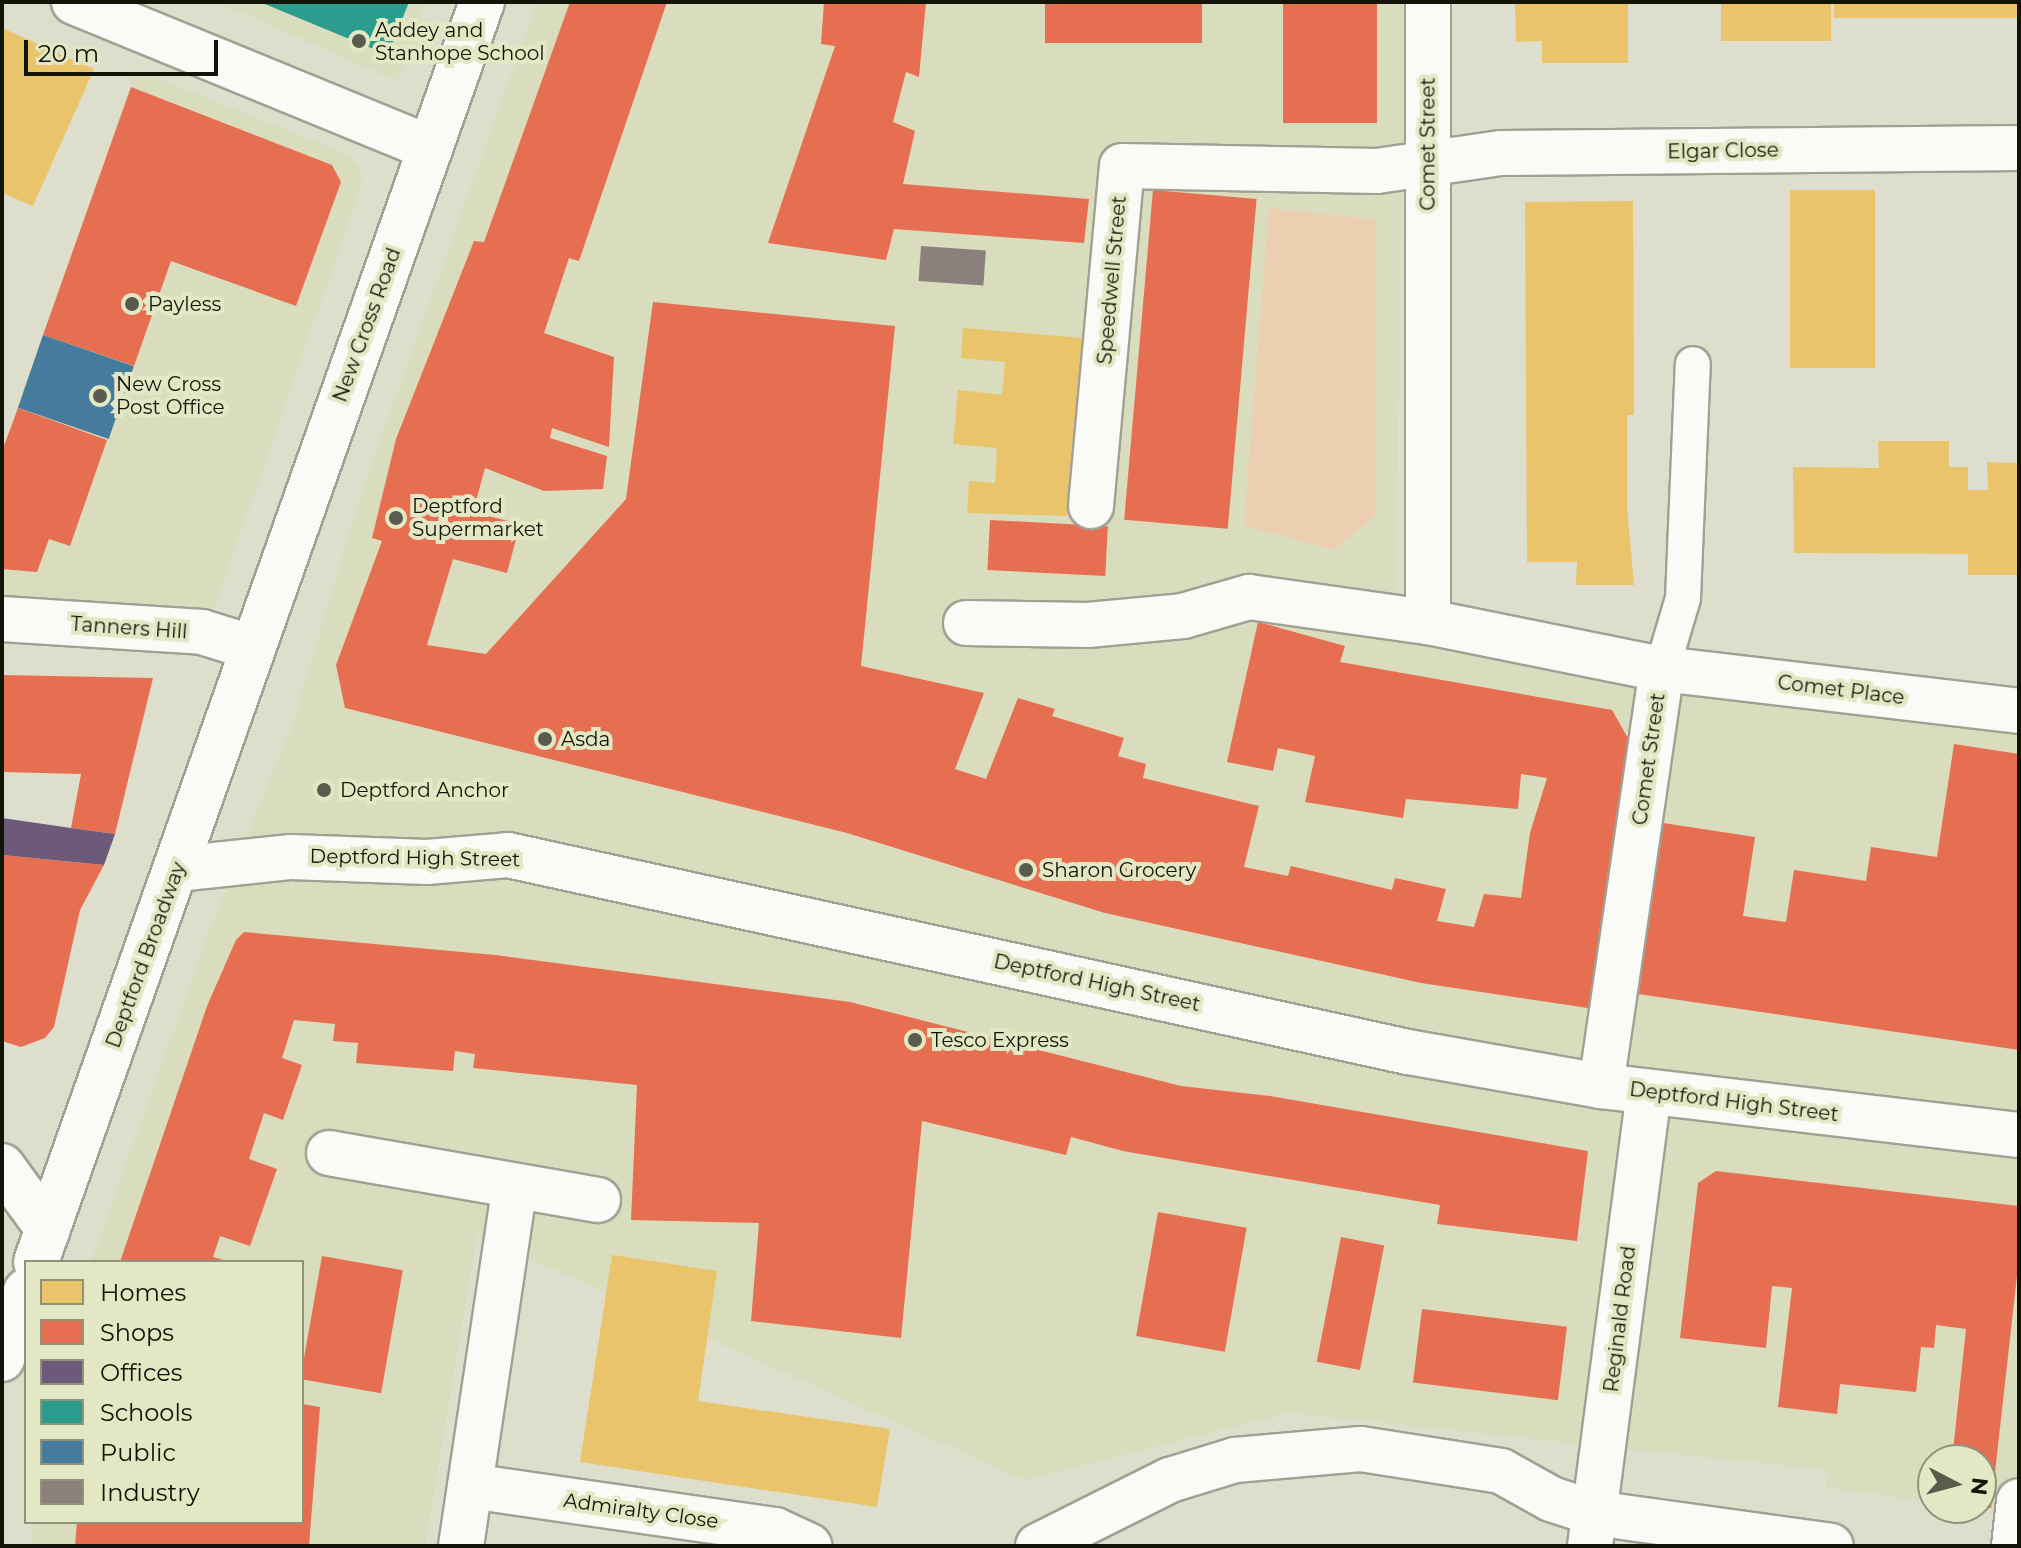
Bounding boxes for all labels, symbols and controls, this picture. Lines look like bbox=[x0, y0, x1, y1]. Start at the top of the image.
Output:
place label: Addey and Stanhope School bbox=[375, 18, 545, 65]
scale bar bbox=[28, 24, 222, 74]
marker: Addey and Stanhope School bbox=[350, 32, 368, 50]
text: 20 m bbox=[38, 39, 99, 68]
street label: Comet Street bbox=[1416, 77, 1440, 211]
street label: Elgar Close bbox=[1667, 138, 1779, 164]
street label: Speedwell Street bbox=[1093, 195, 1131, 365]
street label: New Cross Road bbox=[328, 245, 406, 405]
place label: Payless bbox=[148, 292, 221, 316]
marker: Payless bbox=[123, 295, 141, 313]
place label: New Cross Post Office bbox=[116, 372, 225, 419]
marker: New Cross Post Office bbox=[91, 387, 109, 405]
place label: Deptford Supermarket bbox=[412, 494, 544, 541]
marker: Deptford Supermarket bbox=[387, 509, 405, 527]
street label: Tanners Hill bbox=[70, 612, 188, 644]
street label: Comet Place bbox=[1776, 670, 1906, 710]
street label: Comet Street bbox=[1628, 691, 1670, 827]
place label: Asda bbox=[561, 727, 610, 751]
marker: Asda bbox=[536, 730, 554, 748]
place label: Deptford Anchor bbox=[340, 778, 509, 802]
marker: Deptford Anchor bbox=[315, 781, 333, 799]
street label: Deptford High Street bbox=[310, 844, 520, 872]
place label: Sharon Grocery bbox=[1042, 858, 1196, 882]
street label: Deptford Broadway bbox=[101, 859, 191, 1051]
marker: Sharon Grocery bbox=[1017, 861, 1035, 879]
street label: Deptford High Street bbox=[992, 949, 1202, 1017]
place label: Tesco Express bbox=[931, 1028, 1069, 1052]
marker: Tesco Express bbox=[906, 1031, 924, 1049]
street label: Deptford High Street bbox=[1628, 1077, 1840, 1127]
street label: Reginald Road bbox=[1599, 1244, 1641, 1394]
legend bbox=[24, 1260, 304, 1524]
text: Homes bbox=[100, 1278, 186, 1307]
text: Shops bbox=[100, 1318, 174, 1347]
text: Offices bbox=[100, 1358, 182, 1387]
text: Schools bbox=[100, 1398, 193, 1427]
text: Public bbox=[100, 1438, 176, 1467]
north arrow bbox=[1917, 1444, 1997, 1524]
text: N bbox=[1965, 1476, 1994, 1497]
text: Industry bbox=[100, 1478, 200, 1507]
street label: Admiralty Close bbox=[562, 1488, 720, 1534]

